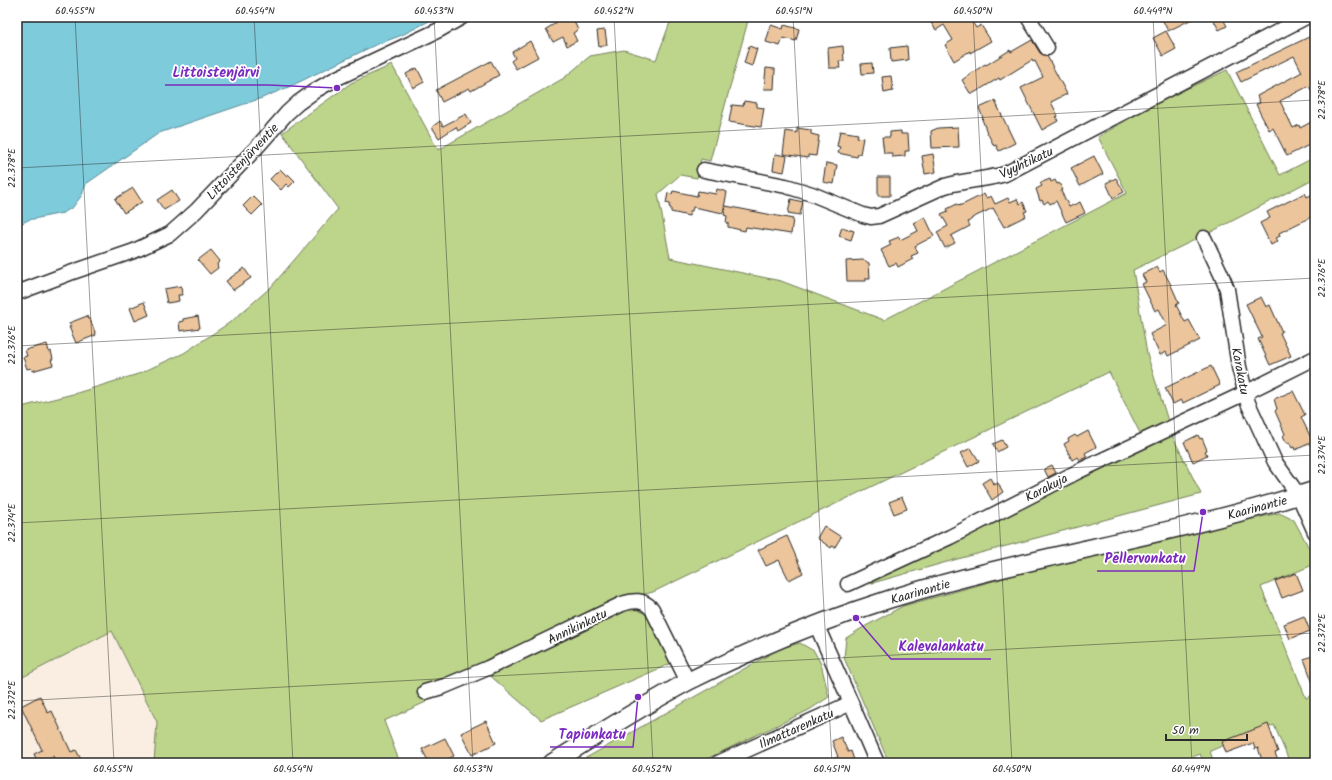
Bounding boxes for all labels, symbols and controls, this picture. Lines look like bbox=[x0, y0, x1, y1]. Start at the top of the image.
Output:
text: 60.455°N bbox=[55, 3, 95, 19]
text: 60.454°N bbox=[235, 3, 275, 19]
text: 60.453°N bbox=[414, 3, 454, 19]
text: 60.452°N bbox=[594, 3, 634, 19]
text: 60.451°N bbox=[775, 3, 813, 19]
text: 60.450°N bbox=[954, 3, 993, 19]
text: 60.449°N bbox=[1134, 3, 1173, 19]
callout: Littoistenjärvi bbox=[165, 59, 268, 85]
text: Littoistenjärvi bbox=[173, 62, 260, 84]
text: 22.378°E bbox=[1314, 79, 1330, 120]
street label: Littoistenjärventie bbox=[202, 119, 284, 205]
street label: Vyyhtikatu bbox=[996, 141, 1058, 185]
text: 22.378°E bbox=[4, 147, 20, 188]
text: 22.376°E bbox=[1314, 257, 1330, 298]
text: 22.376°E bbox=[4, 324, 20, 365]
street label: Karakatu bbox=[1225, 346, 1255, 397]
text: 22.374°E bbox=[1314, 434, 1330, 475]
street label: Karakuja bbox=[1021, 469, 1072, 508]
street label: Kaarinantie bbox=[1225, 490, 1290, 527]
text: 22.374°E bbox=[4, 502, 20, 543]
callout: Pellervonkatu bbox=[1097, 545, 1194, 571]
text: Pellervonkatu bbox=[1104, 548, 1186, 570]
street label: Kaarinantie bbox=[888, 574, 953, 611]
street label: Annikinkatu bbox=[544, 603, 612, 651]
text: 22.372°E bbox=[1314, 612, 1330, 653]
callout: Kalevalankatu bbox=[891, 633, 991, 659]
text: Kalevalankatu bbox=[899, 636, 984, 658]
text: 22.372°E bbox=[4, 679, 20, 720]
street label: Ilmattarenkatu bbox=[756, 703, 838, 755]
scale bar bbox=[1166, 716, 1247, 742]
callout: Tapionkatu bbox=[550, 721, 633, 747]
text: 50 m bbox=[1172, 721, 1199, 740]
text: Tapionkatu bbox=[558, 724, 626, 746]
text: 60.455°N bbox=[93, 761, 133, 777]
text: 60.454°N bbox=[273, 761, 313, 777]
text: 60.453°N bbox=[453, 761, 493, 777]
text: 60.452°N bbox=[632, 761, 672, 777]
text: 60.451°N bbox=[813, 761, 851, 777]
text: 60.450°N bbox=[993, 761, 1032, 777]
text: 60.449°N bbox=[1172, 761, 1211, 777]

